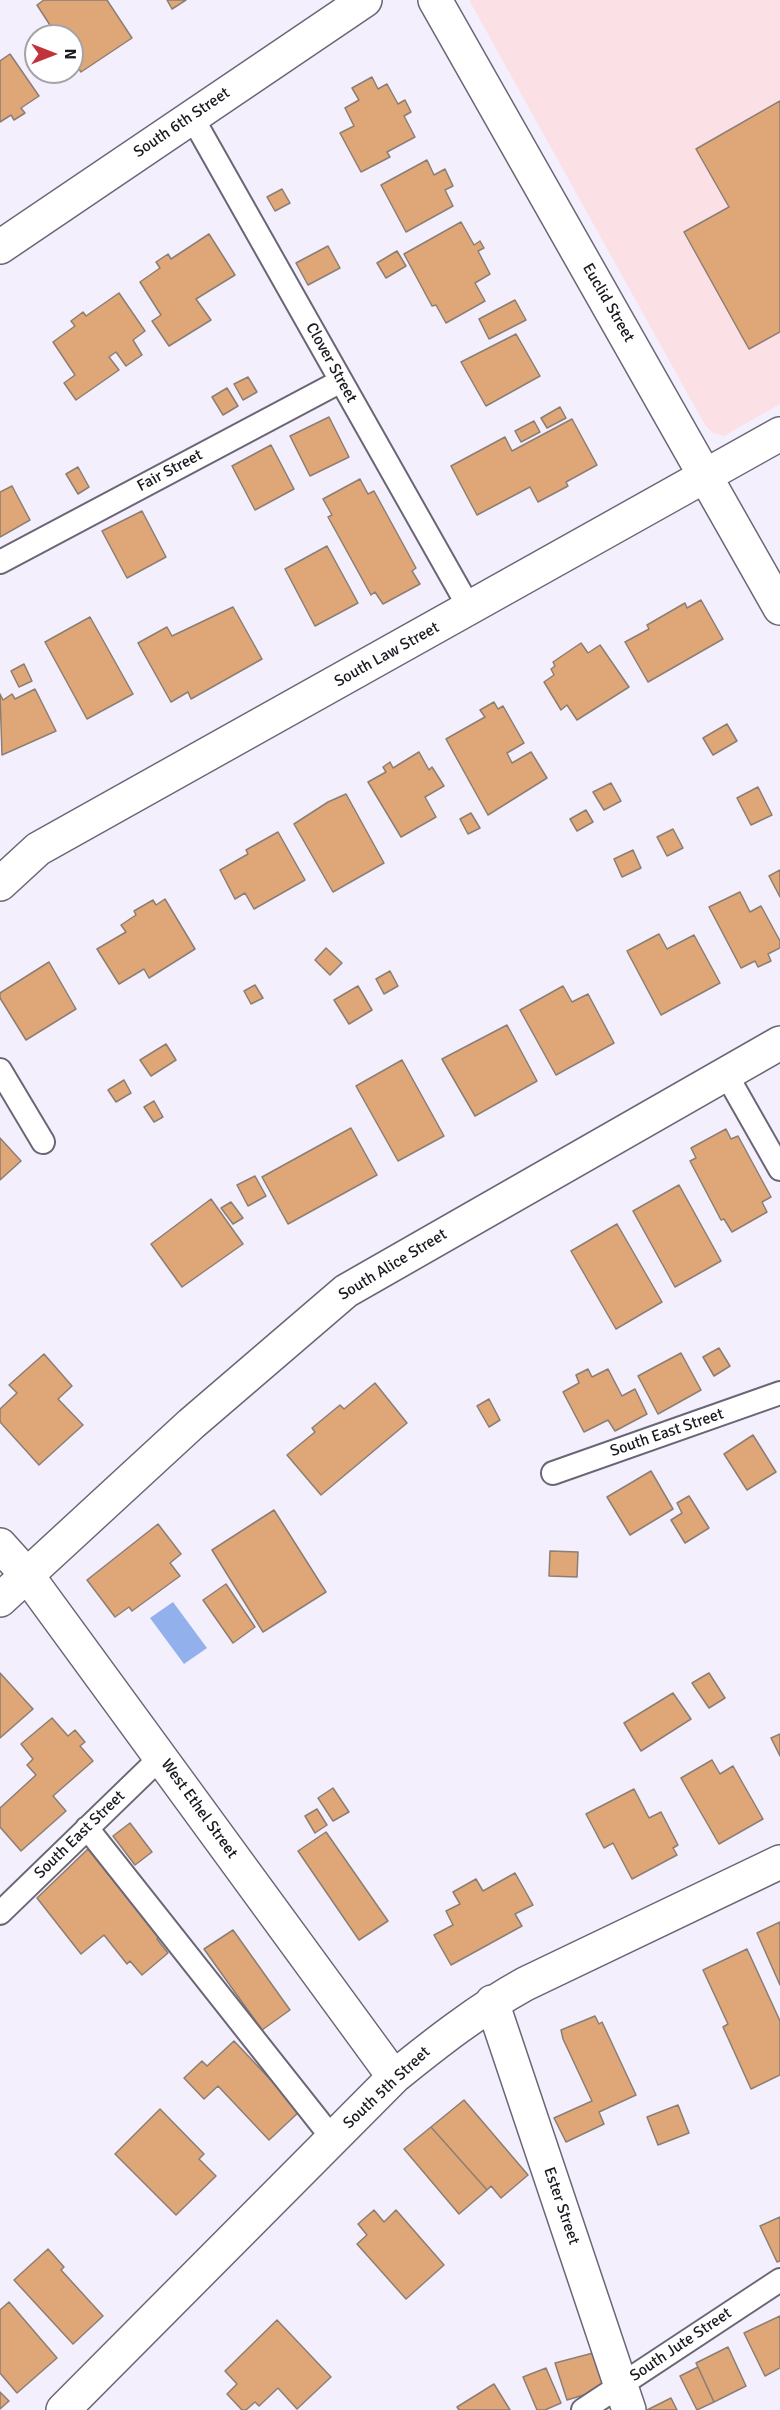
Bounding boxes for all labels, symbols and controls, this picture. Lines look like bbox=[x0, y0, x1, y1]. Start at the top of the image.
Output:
north arrow bbox=[24, 24, 84, 84]
text: N bbox=[60, 48, 80, 60]
street label: South 6th Street bbox=[130, 84, 234, 162]
street label: Euclid Street bbox=[578, 260, 638, 346]
street label: Clover Street bbox=[301, 320, 361, 406]
street label: Fair Street bbox=[134, 446, 206, 496]
street label: South Law Street bbox=[331, 618, 443, 692]
street label: South Alice Street bbox=[335, 1225, 451, 1305]
street label: South East Street bbox=[608, 1405, 726, 1461]
street label: West Ethel Street bbox=[156, 1756, 242, 1862]
street label: South East Street bbox=[31, 1787, 129, 1883]
street label: South 5th Street bbox=[340, 2043, 434, 2133]
street label: Ester Street bbox=[539, 2165, 583, 2247]
street label: South Jute Street bbox=[627, 2304, 735, 2386]

